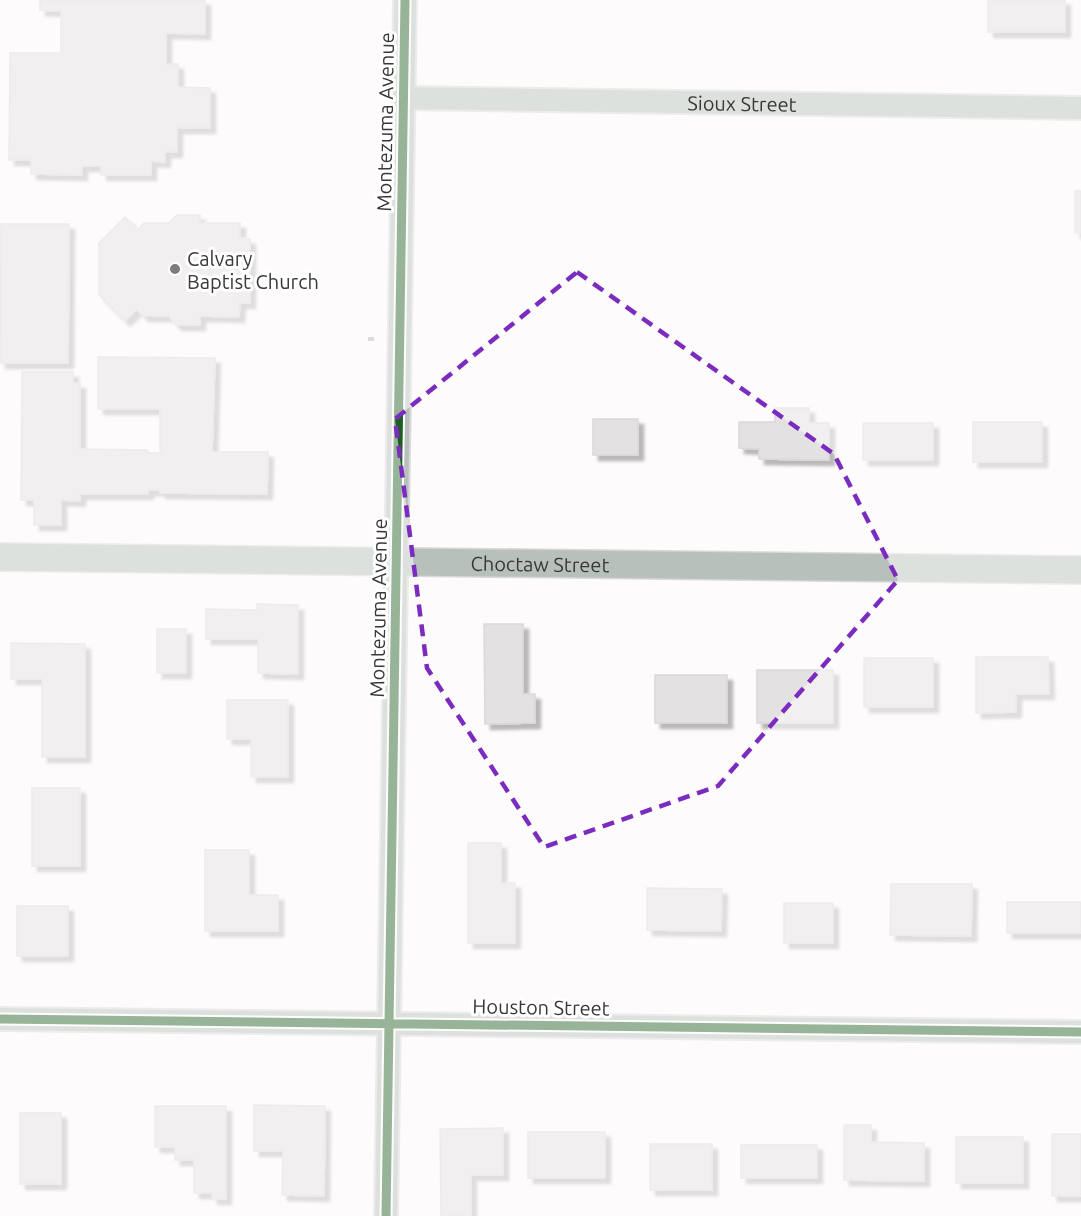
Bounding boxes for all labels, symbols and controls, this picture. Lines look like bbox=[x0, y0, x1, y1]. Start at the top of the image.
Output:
street label: Montezuma Avenue bbox=[372, 32, 398, 212]
street label: Sioux Street bbox=[687, 91, 797, 115]
place label: Calvary Baptist Church bbox=[187, 247, 319, 293]
marker: Calvary Baptist Church bbox=[168, 262, 182, 276]
street label: Montezuma Avenue bbox=[365, 518, 391, 698]
street label: Choctaw Street bbox=[470, 551, 610, 576]
street label: Houston Street bbox=[472, 994, 610, 1020]

